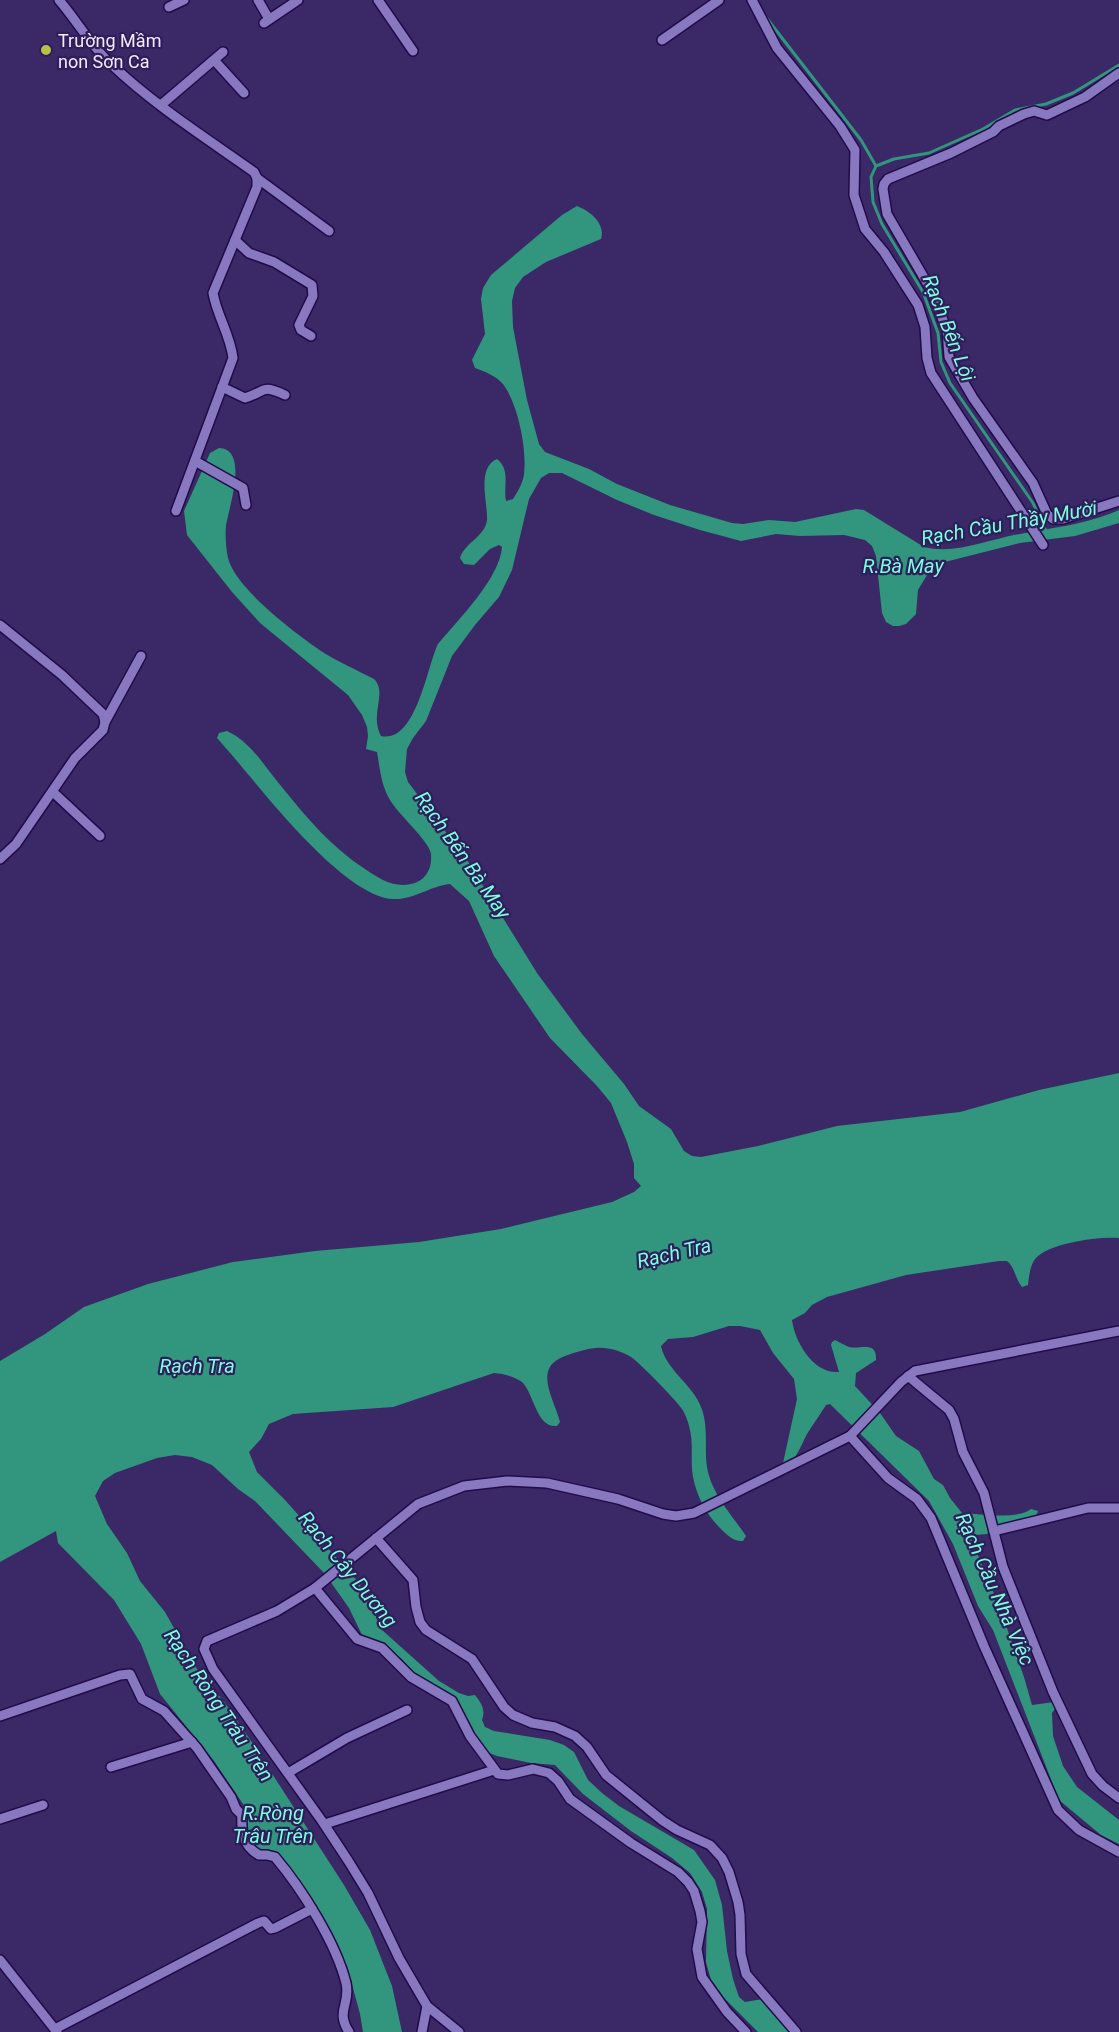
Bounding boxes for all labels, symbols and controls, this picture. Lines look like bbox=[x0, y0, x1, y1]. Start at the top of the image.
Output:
place label: Trường Mầm non Sơn Ca bbox=[58, 30, 161, 72]
marker: Trường Mầm non Sơn Ca bbox=[39, 43, 53, 57]
water label: Rạch Bến Lội bbox=[918, 271, 980, 385]
water label: Rạch Cầu Thầy Mười bbox=[919, 496, 1099, 550]
water label: R.Bà May bbox=[862, 554, 944, 578]
water label: Rạch Bến Bà May bbox=[410, 787, 516, 924]
water label: Rạch Tra bbox=[635, 1233, 713, 1273]
water label: Rạch Tra bbox=[159, 1354, 235, 1378]
water label: Rạch Cây Dương bbox=[294, 1506, 402, 1632]
water label: Rạch Cầu Nhà Việc bbox=[951, 1509, 1039, 1669]
water label: Rạch Ròng Trâu Trên bbox=[159, 1624, 279, 1786]
water label: R.Ròng Trâu Trên bbox=[232, 1801, 314, 1848]

